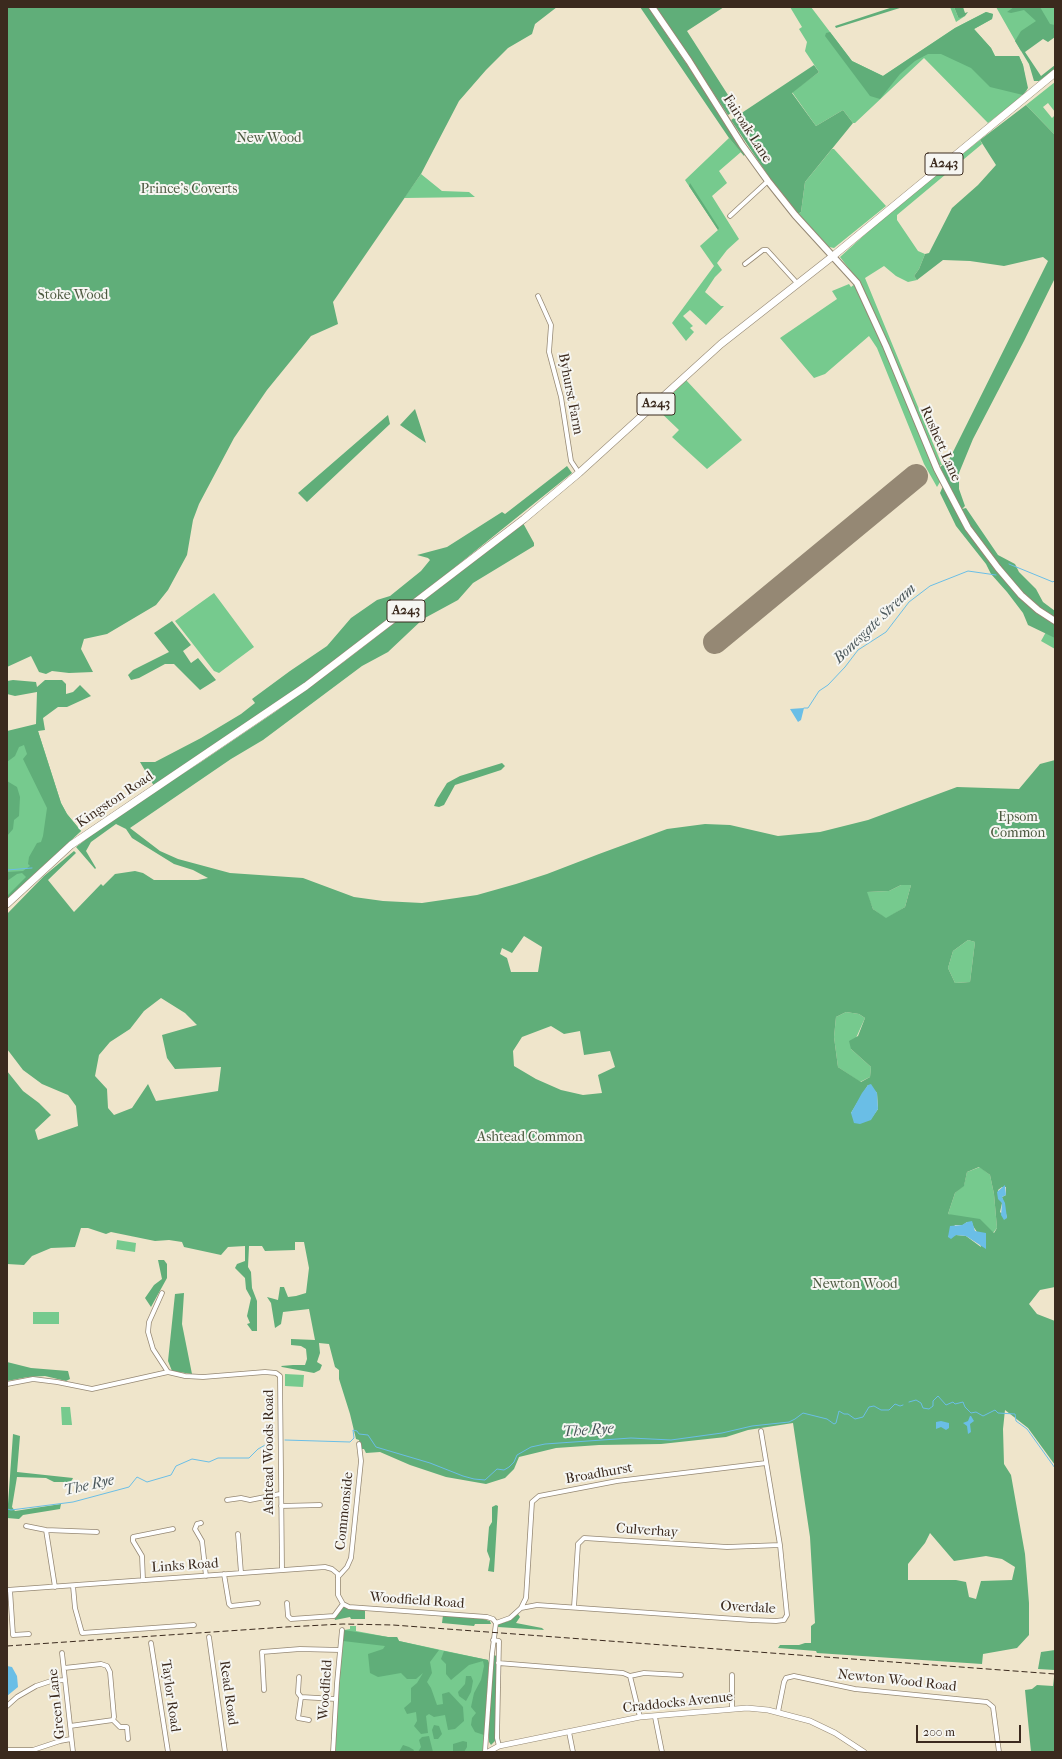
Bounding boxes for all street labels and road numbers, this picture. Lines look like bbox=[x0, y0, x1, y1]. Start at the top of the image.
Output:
street label: Fairoak Lane bbox=[719, 92, 775, 166]
road number: A243 bbox=[925, 153, 963, 175]
street label: Byhurst Farm bbox=[554, 352, 586, 436]
road number: A243 bbox=[637, 393, 675, 415]
street label: Rushett Lane bbox=[916, 404, 964, 484]
road number: A243 bbox=[387, 600, 425, 622]
street label: Kingston Road bbox=[73, 768, 157, 832]
street label: Ashtead Woods Road bbox=[262, 1390, 278, 1514]
street label: Broadhurst bbox=[564, 1460, 634, 1488]
street label: Commonside bbox=[333, 1471, 357, 1551]
street label: Culverhay bbox=[615, 1520, 679, 1542]
street label: Links Road bbox=[151, 1555, 219, 1577]
street label: Woodfield Road bbox=[369, 1589, 465, 1613]
street label: Overdale bbox=[720, 1598, 776, 1618]
street label: Taylor Road bbox=[157, 1659, 183, 1733]
street label: Woodfield bbox=[316, 1659, 336, 1721]
street label: Read Road bbox=[215, 1660, 241, 1726]
street label: Newton Wood Road bbox=[837, 1666, 957, 1696]
street label: Green Lane bbox=[45, 1668, 69, 1740]
street label: Craddocks Avenue bbox=[622, 1689, 734, 1717]

